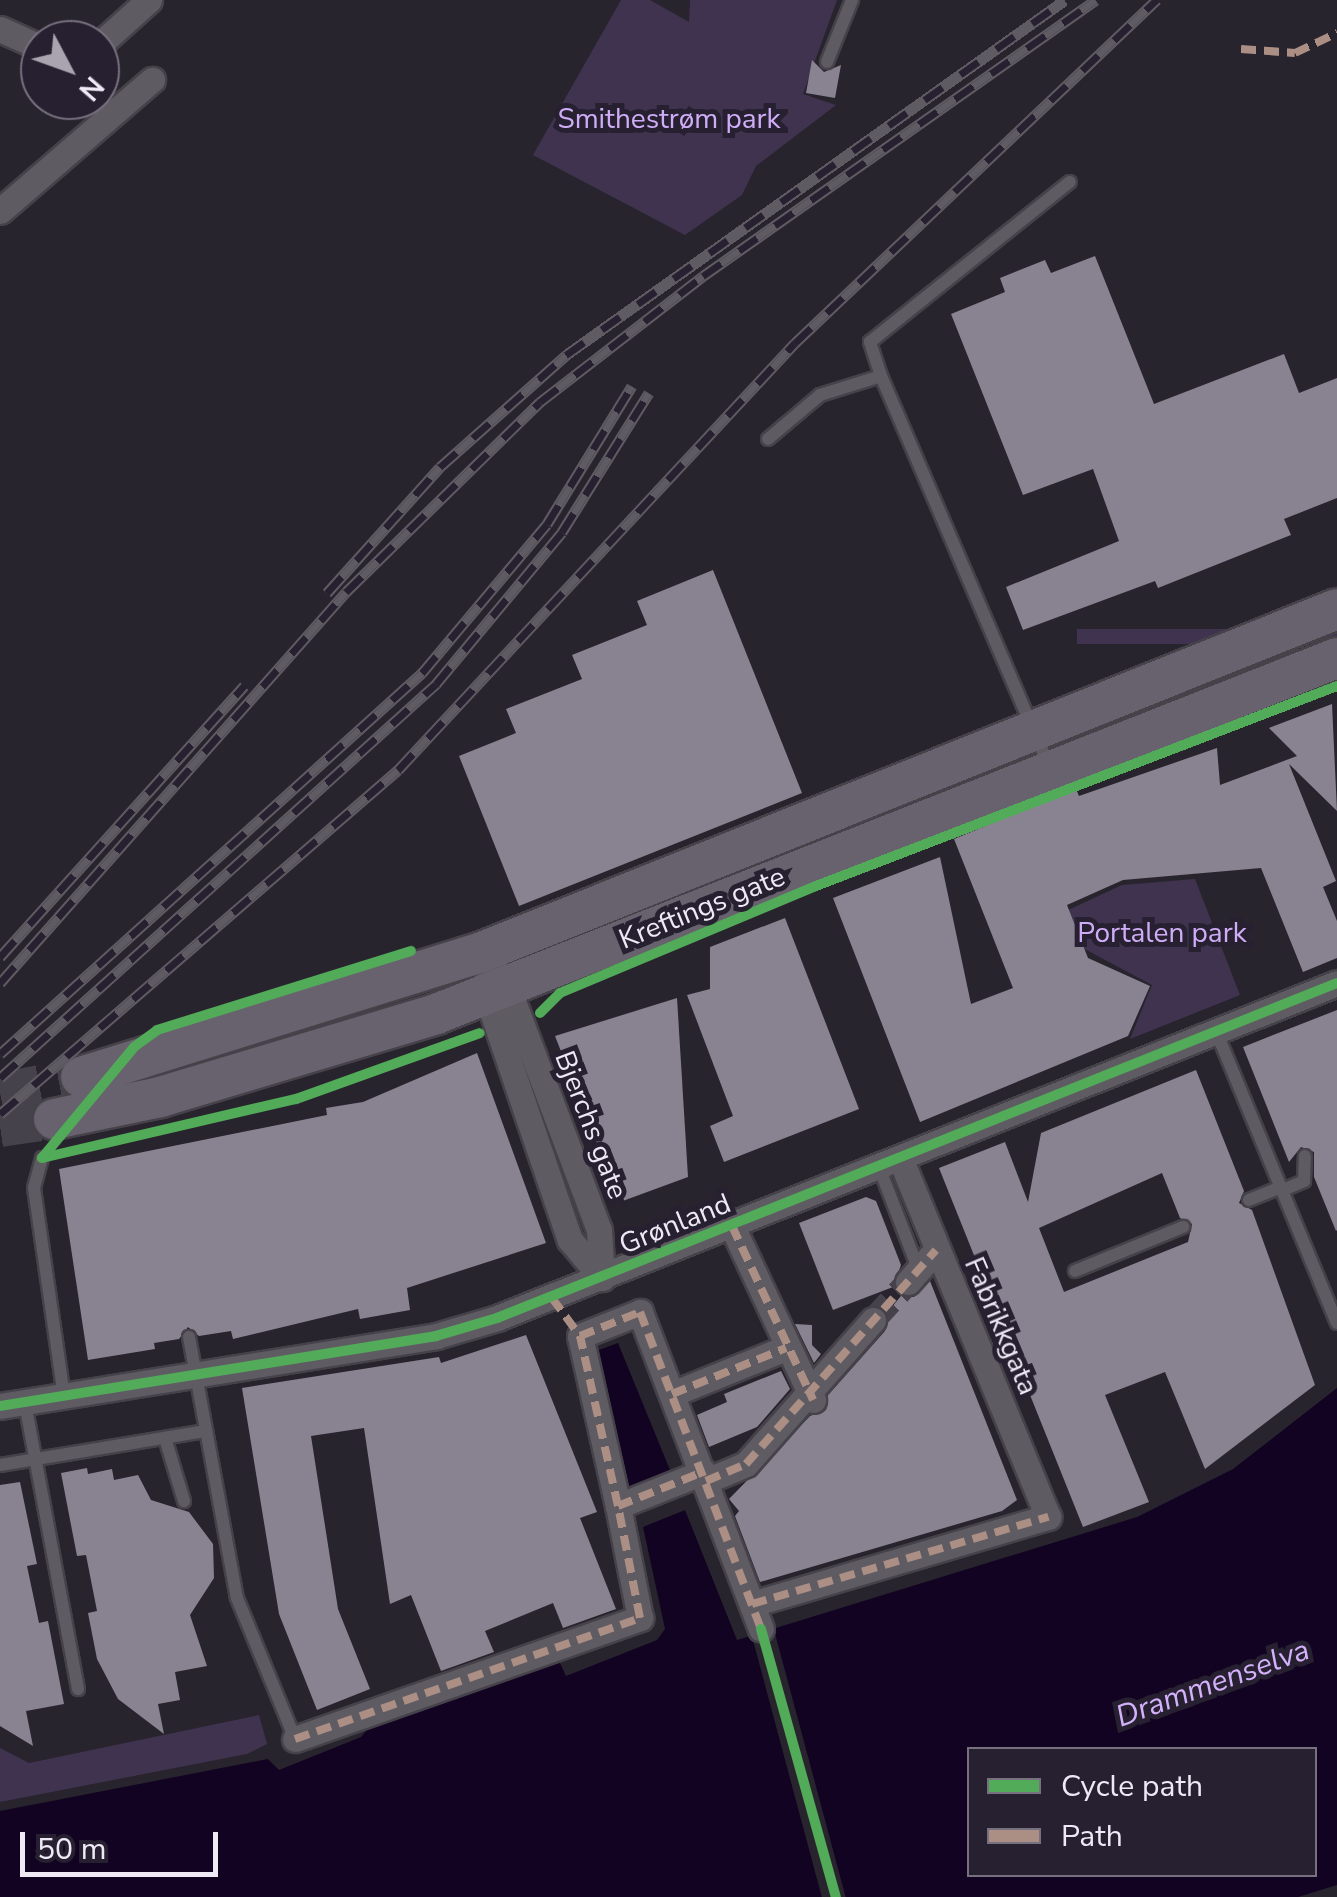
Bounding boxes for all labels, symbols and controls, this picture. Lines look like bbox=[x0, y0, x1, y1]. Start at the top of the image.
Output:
north arrow bbox=[20, 20, 120, 120]
text: N bbox=[70, 68, 112, 109]
park label: Smithestrøm park bbox=[557, 102, 781, 136]
street label: Kreftings gate bbox=[614, 859, 790, 957]
park label: Portalen park bbox=[1077, 916, 1247, 950]
street label: Bjerchs gate bbox=[547, 1046, 635, 1204]
street label: Grønland bbox=[614, 1187, 736, 1261]
street label: Fabrikkgata bbox=[957, 1252, 1045, 1400]
water label: Drammenselva bbox=[1111, 1632, 1315, 1736]
legend bbox=[967, 1747, 1317, 1877]
text: Cycle path bbox=[1061, 1766, 1203, 1807]
scale bar bbox=[25, 1812, 222, 1874]
text: Path bbox=[1061, 1816, 1123, 1857]
text: 50 m bbox=[37, 1829, 106, 1870]

